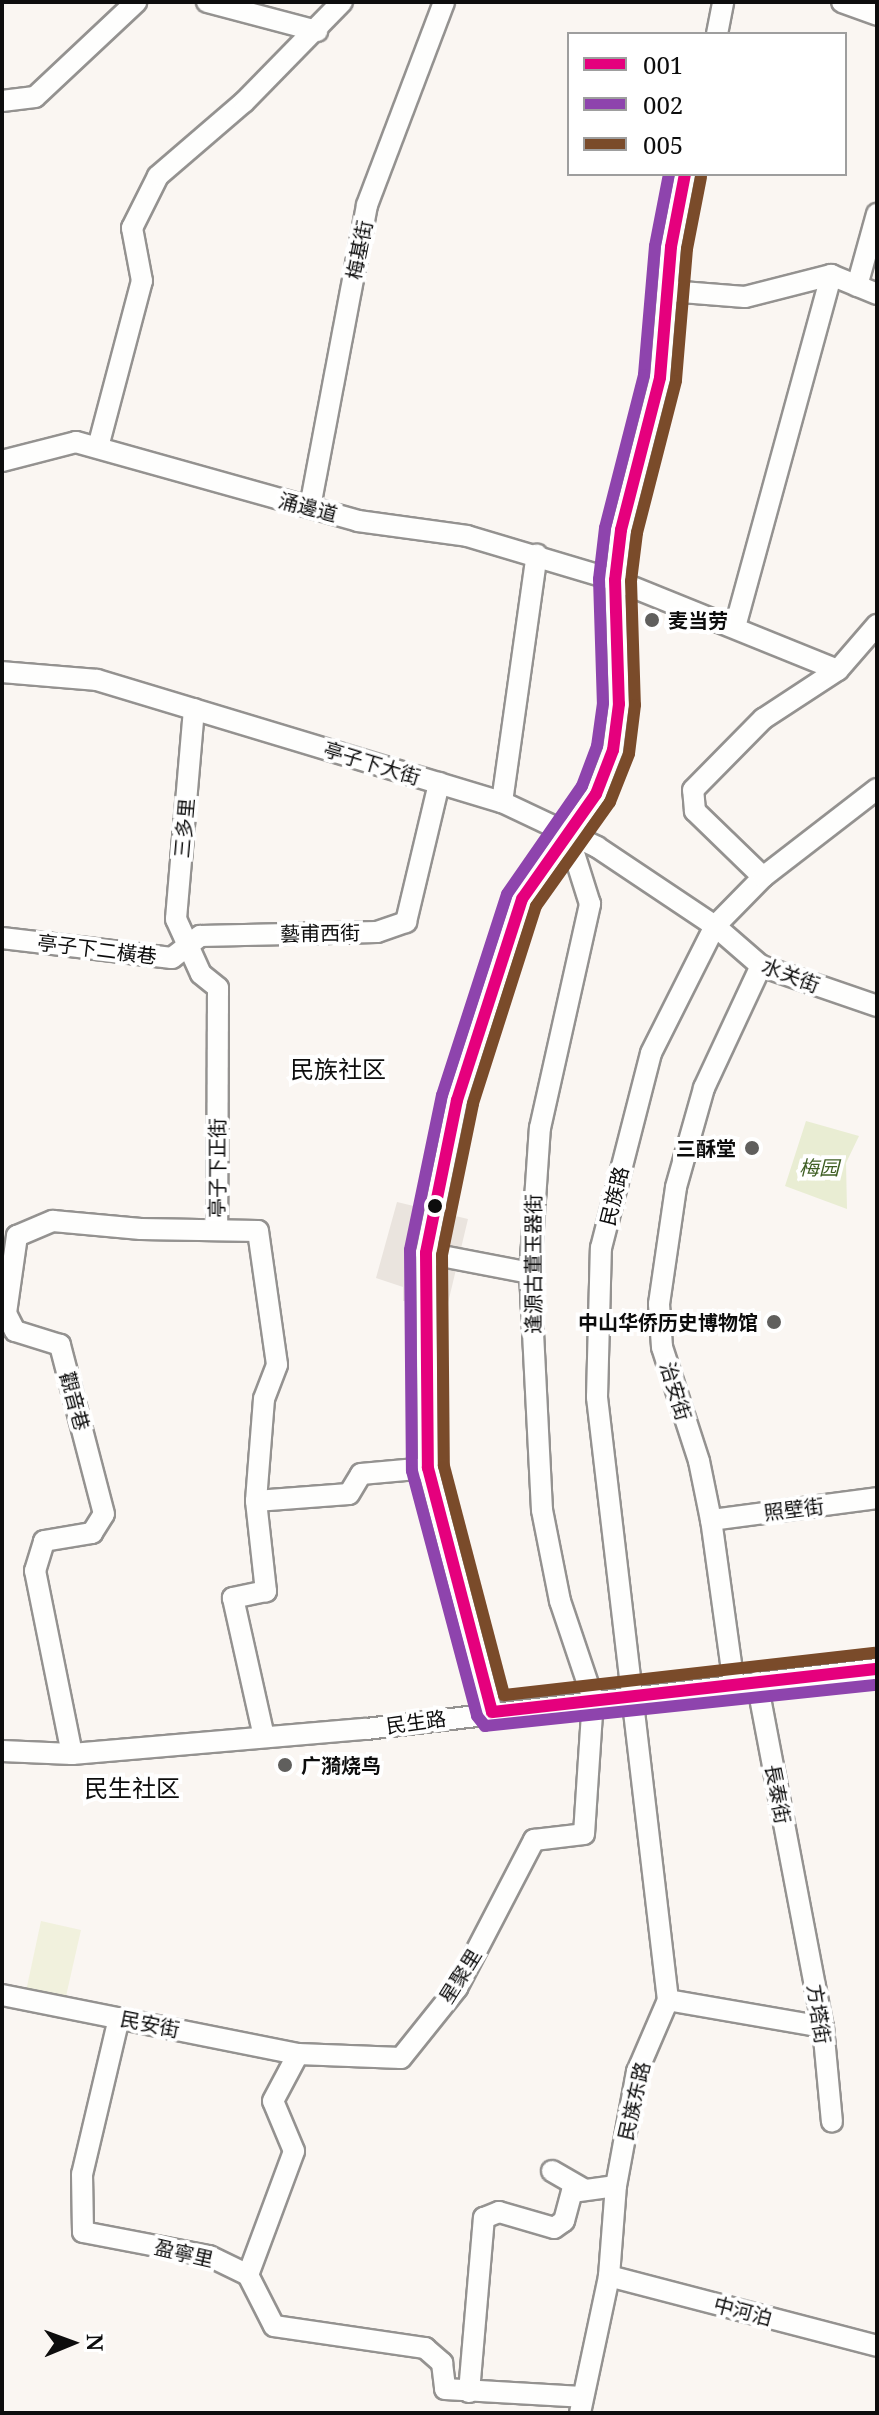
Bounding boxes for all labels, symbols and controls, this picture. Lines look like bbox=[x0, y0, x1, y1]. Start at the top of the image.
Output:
legend bbox=[567, 32, 847, 176]
text: 001 bbox=[643, 48, 683, 81]
text: 002 bbox=[643, 88, 683, 121]
text: 005 bbox=[643, 128, 683, 161]
street label: 梅基街 bbox=[341, 218, 377, 282]
street label: 涌邊道 bbox=[276, 488, 340, 526]
place label: 麦当劳 bbox=[668, 608, 728, 632]
marker: 麦当劳 bbox=[643, 611, 661, 629]
street label: 亭子下大街 bbox=[321, 737, 423, 789]
street label: 三多里 bbox=[169, 797, 199, 859]
street label: 藝甫西街 bbox=[280, 920, 360, 946]
street label: 亭子下二橫巷 bbox=[36, 930, 158, 968]
street label: 水关街 bbox=[759, 953, 823, 997]
district label: 民族社区 bbox=[290, 1055, 386, 1083]
street label: 亭子下正街 bbox=[205, 1118, 229, 1218]
place label: 三酥堂 bbox=[676, 1136, 736, 1160]
marker: 三酥堂 bbox=[743, 1139, 761, 1157]
park label: 梅园 bbox=[799, 1155, 839, 1179]
street label: 民族路 bbox=[595, 1164, 633, 1228]
street label: 逢源古董玉器街 bbox=[521, 1194, 545, 1334]
unlabelled marker bbox=[427, 1198, 443, 1214]
place label: 中山华侨历史博物馆 bbox=[578, 1310, 758, 1334]
marker: 中山华侨历史博物馆 bbox=[765, 1313, 783, 1331]
street label: 治安街 bbox=[656, 1359, 696, 1423]
street label: 觀音巷 bbox=[56, 1369, 94, 1433]
street label: 照壁街 bbox=[763, 1493, 825, 1525]
street label: 民生路 bbox=[385, 1706, 447, 1738]
place label: 广漪烧鸟 bbox=[301, 1753, 381, 1777]
marker: 广漪烧鸟 bbox=[276, 1756, 294, 1774]
street label: 長泰街 bbox=[760, 1762, 796, 1826]
district label: 民生社区 bbox=[84, 1774, 180, 1802]
street label: 星聚里 bbox=[434, 1944, 486, 2008]
street label: 方塔街 bbox=[802, 1982, 836, 2046]
street label: 民安街 bbox=[118, 2006, 182, 2042]
street label: 民族东路 bbox=[613, 2059, 655, 2143]
street label: 盈寧里 bbox=[152, 2235, 216, 2271]
street label: 中河泊 bbox=[711, 2292, 775, 2330]
north arrow bbox=[32, 2303, 112, 2383]
text: N bbox=[81, 2334, 111, 2352]

